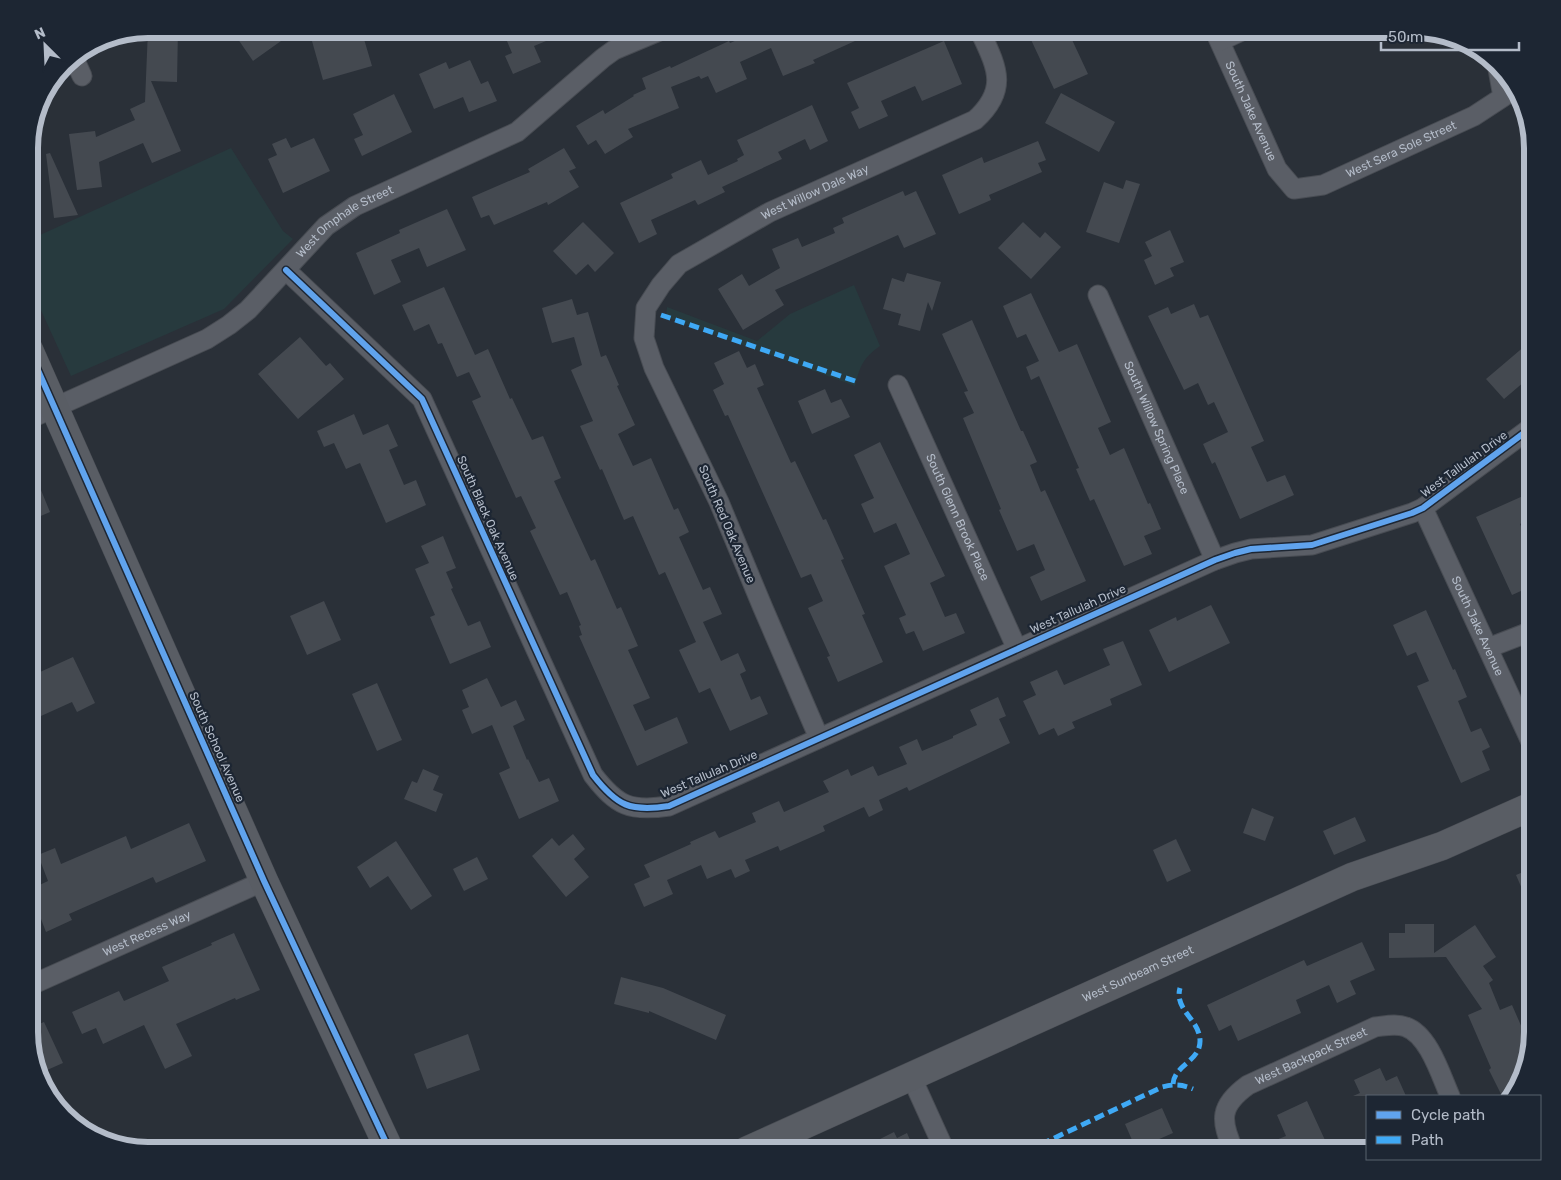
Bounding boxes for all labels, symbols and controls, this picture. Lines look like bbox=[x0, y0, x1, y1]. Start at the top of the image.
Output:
north arrow bbox=[20, 20, 70, 70]
scale bar bbox=[1381, 20, 1518, 52]
text: N bbox=[32, 24, 48, 43]
text: 50 m bbox=[1388, 28, 1423, 46]
street label: South Jake Avenue bbox=[1222, 59, 1280, 163]
street label: West Sera Sole Street bbox=[1344, 118, 1459, 181]
street label: West Willow Dale Way bbox=[758, 161, 871, 223]
street label: West Omphale Street bbox=[293, 182, 396, 261]
street label: South Willow Spring Place bbox=[1121, 359, 1192, 497]
street label: West Tallulah Drive bbox=[1418, 428, 1510, 500]
street label: South Glenn Brook Place bbox=[923, 451, 992, 583]
street label: South Black Oak Avenue bbox=[454, 453, 522, 583]
street label: South Red Oak Avenue bbox=[696, 463, 758, 585]
street label: South Jake Avenue bbox=[1448, 574, 1507, 678]
street label: West Tallulah Drive bbox=[1028, 581, 1128, 636]
street label: South School Avenue bbox=[186, 690, 248, 805]
street label: West Tallulah Drive bbox=[659, 747, 760, 801]
street label: West Recess Way bbox=[100, 907, 193, 959]
street label: West Sunbeam Street bbox=[1080, 942, 1196, 1005]
street label: West Backpack Street bbox=[1253, 1024, 1370, 1088]
legend bbox=[1366, 1095, 1541, 1160]
text: Cycle path bbox=[1411, 1106, 1485, 1124]
text: Path bbox=[1411, 1131, 1444, 1149]

